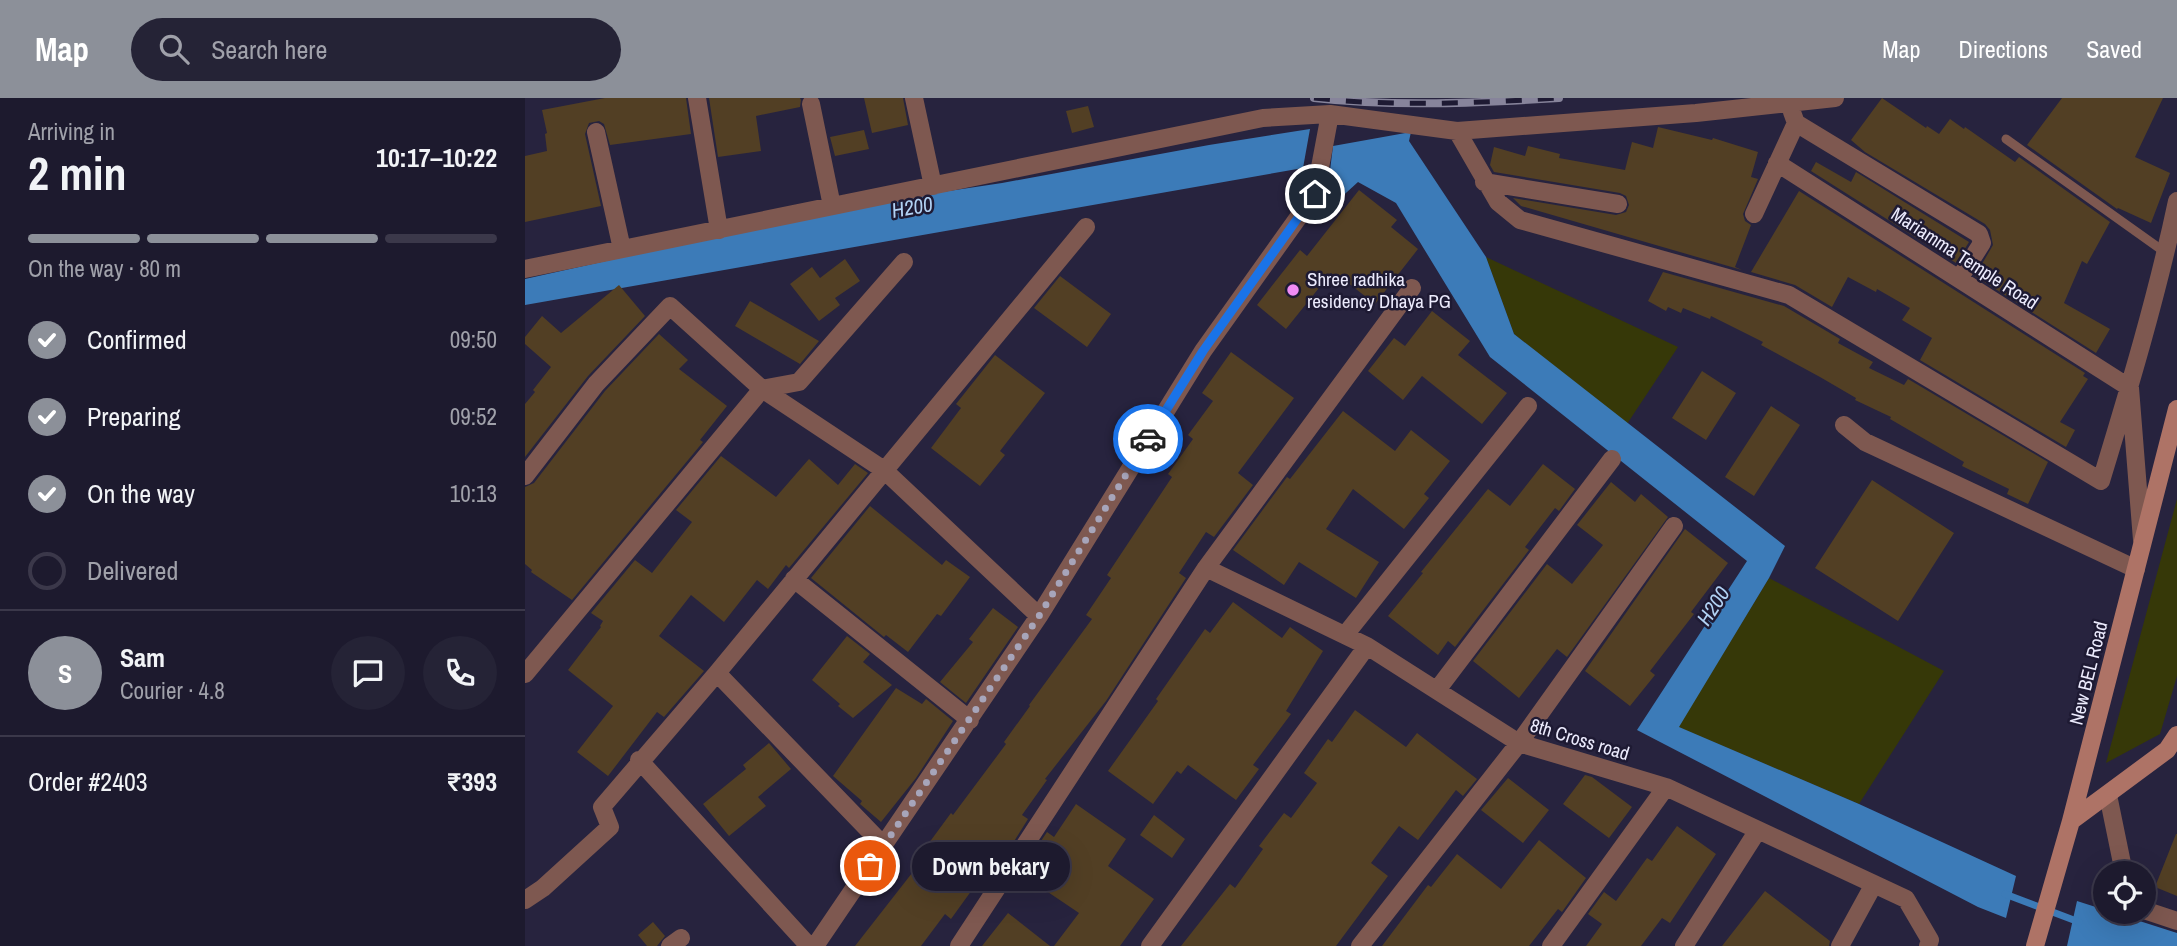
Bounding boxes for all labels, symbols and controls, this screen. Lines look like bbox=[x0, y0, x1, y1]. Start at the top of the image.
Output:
search box bbox=[131, 18, 621, 81]
text: Map bbox=[35, 27, 89, 71]
icon: search bbox=[155, 30, 193, 68]
text: Search here bbox=[211, 32, 327, 67]
text: Map bbox=[1882, 33, 1920, 65]
text: Directions bbox=[1958, 33, 2048, 65]
text: Saved bbox=[2086, 33, 2142, 65]
text: Arriving in bbox=[28, 116, 115, 147]
text: 10:17–10:22 bbox=[376, 140, 497, 175]
text: 2 min bbox=[28, 142, 127, 204]
pin bbox=[1285, 164, 1345, 224]
icon: home bbox=[1296, 175, 1334, 213]
water label: H200 bbox=[889, 189, 935, 225]
street label: Mariamma Temple Road bbox=[1887, 201, 2043, 315]
text: On the way · 80 m bbox=[28, 253, 181, 284]
place label: Shree radhika residency Dhaya PG bbox=[1307, 266, 1451, 314]
marker: Shree radhika residency Dhaya PG bbox=[1285, 282, 1301, 298]
icon: check bbox=[28, 321, 66, 359]
text: Confirmed bbox=[87, 322, 187, 357]
text: 09:50 bbox=[450, 324, 497, 355]
icon: check bbox=[28, 398, 66, 436]
text: Preparing bbox=[87, 399, 181, 434]
text: 09:52 bbox=[450, 401, 497, 432]
courier bbox=[1113, 404, 1183, 474]
icon: car bbox=[1129, 420, 1167, 458]
icon: check bbox=[28, 475, 66, 513]
text: On the way bbox=[87, 476, 195, 511]
text: 10:13 bbox=[450, 478, 497, 509]
text: Delivered bbox=[87, 553, 178, 588]
water label: H200 bbox=[1690, 580, 1737, 631]
street label: New BEL Road bbox=[2063, 618, 2113, 728]
button: chat bbox=[331, 636, 405, 710]
button: phone bbox=[423, 636, 497, 710]
text: Sam bbox=[120, 640, 165, 675]
text: S bbox=[58, 656, 72, 691]
text: Courier · 4.8 bbox=[120, 675, 225, 706]
street label: 8th Cross road bbox=[1527, 712, 1633, 766]
text: Order #2403 bbox=[28, 764, 148, 799]
text: ₹393 bbox=[446, 764, 497, 799]
pin bbox=[840, 836, 900, 896]
callout: Down bekary bbox=[912, 842, 1069, 890]
icon: bag bbox=[851, 847, 889, 885]
text: Down bekary bbox=[932, 851, 1050, 882]
map controls bbox=[2093, 861, 2156, 924]
button: locate bbox=[2093, 861, 2156, 924]

